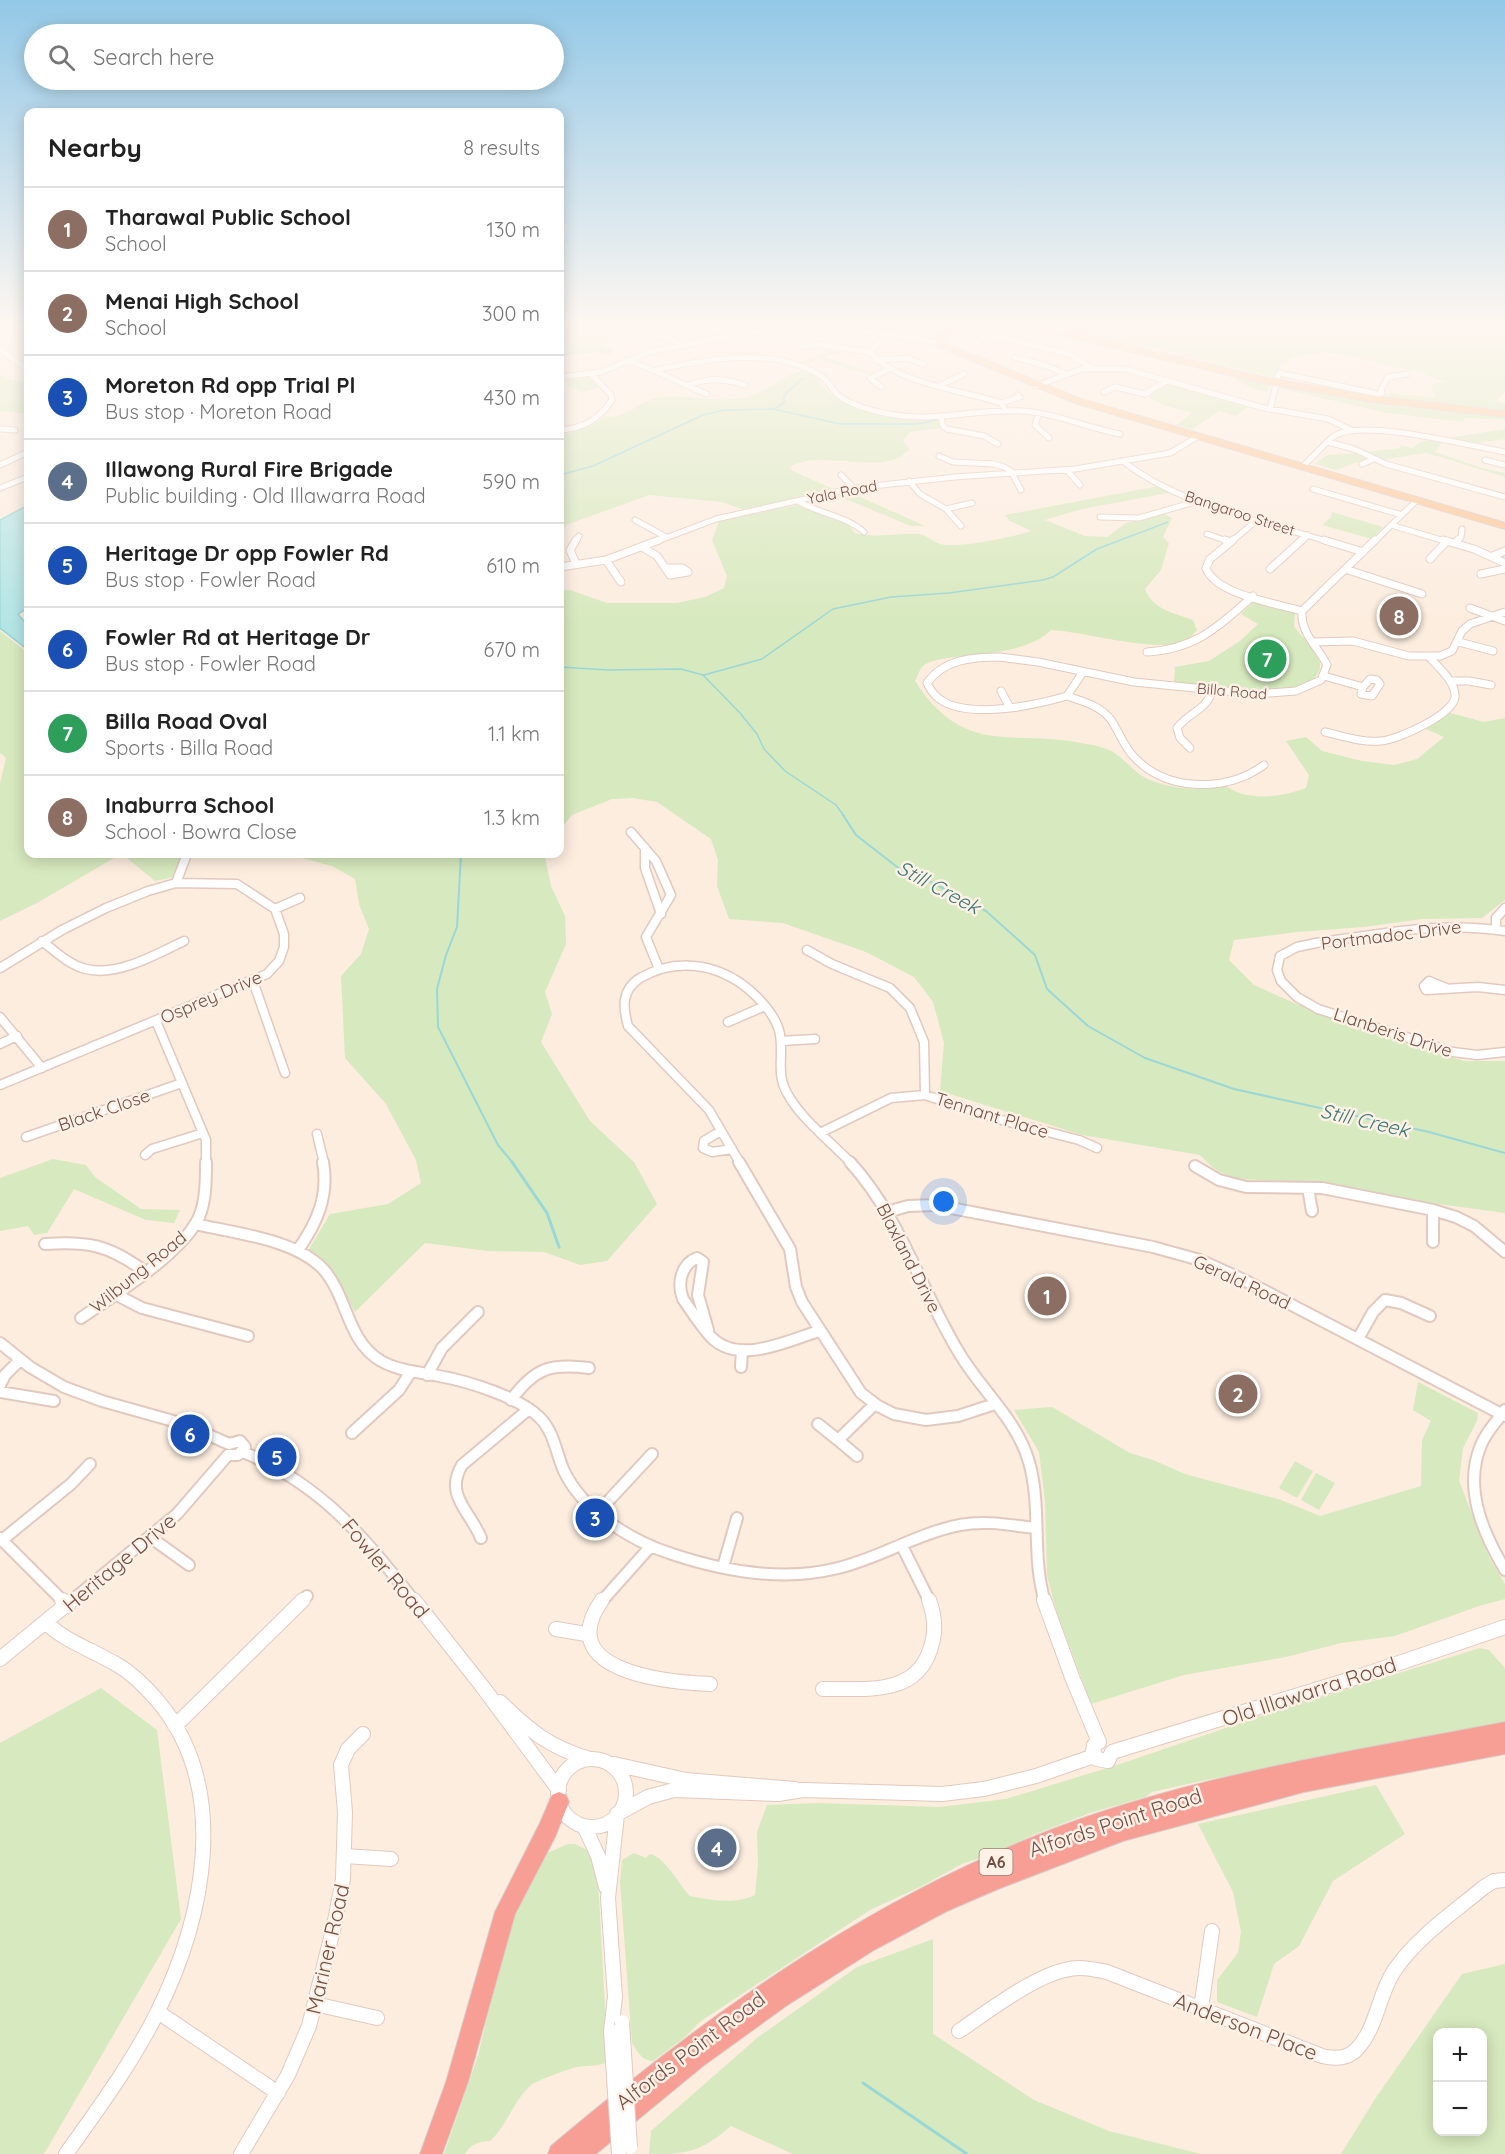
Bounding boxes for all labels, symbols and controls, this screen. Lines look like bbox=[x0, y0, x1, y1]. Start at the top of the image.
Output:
search box bbox=[24, 24, 564, 90]
icon: search bbox=[45, 41, 78, 74]
text: Search here bbox=[93, 43, 214, 71]
text: Nearby bbox=[48, 131, 142, 164]
text: 8 results bbox=[463, 135, 540, 160]
text: Tharawal Public School bbox=[105, 203, 351, 231]
text: 1 bbox=[64, 217, 71, 242]
text: 130 m bbox=[487, 217, 540, 242]
text: School bbox=[105, 231, 167, 256]
text: Menai High School bbox=[105, 287, 299, 315]
text: 2 bbox=[62, 301, 73, 326]
text: 300 m bbox=[482, 301, 540, 326]
text: School bbox=[105, 315, 167, 340]
text: Moreton Rd opp Trial Pl bbox=[105, 371, 356, 399]
text: 3 bbox=[62, 385, 73, 410]
text: 430 m bbox=[483, 385, 540, 410]
text: Bus stop · Moreton Road bbox=[105, 399, 332, 424]
text: Illawong Rural Fire Brigade bbox=[105, 455, 393, 483]
text: 4 bbox=[62, 469, 73, 494]
text: 590 m bbox=[482, 469, 540, 494]
street label: Yala Road bbox=[805, 476, 879, 508]
text: Public building · Old Illawarra Road bbox=[105, 483, 426, 508]
street label: Bangaroo Street bbox=[1183, 486, 1297, 540]
text: Heritage Dr opp Fowler Rd bbox=[105, 539, 389, 567]
text: 5 bbox=[62, 553, 73, 578]
text: 610 m bbox=[486, 553, 540, 578]
text: Bus stop · Fowler Road bbox=[105, 567, 316, 592]
pin: 8 bbox=[1380, 594, 1418, 638]
text: Fowler Rd at Heritage Dr bbox=[105, 623, 370, 651]
pin: 7 bbox=[1248, 636, 1286, 682]
text: 6 bbox=[62, 637, 73, 662]
text: 670 m bbox=[483, 637, 540, 662]
text: Bus stop · Fowler Road bbox=[105, 651, 316, 676]
street label: Billa Road bbox=[1196, 678, 1268, 704]
text: Billa Road Oval bbox=[105, 707, 268, 735]
text: 7 bbox=[62, 721, 73, 746]
text: 1.1 km bbox=[488, 721, 540, 746]
text: Sports · Billa Road bbox=[105, 735, 273, 760]
text: Inaburra School bbox=[105, 791, 274, 819]
text: 8 bbox=[62, 805, 73, 830]
text: 1.3 km bbox=[484, 805, 540, 830]
text: School · Bowra Close bbox=[105, 819, 297, 844]
water label: Still Creek bbox=[893, 855, 987, 920]
street label: Portmadoc Drive bbox=[1320, 915, 1462, 955]
street label: Osprey Drive bbox=[157, 965, 265, 1029]
street label: Llanberis Drive bbox=[1331, 1002, 1455, 1062]
street label: Black Close bbox=[55, 1084, 153, 1136]
street label: Tennant Place bbox=[933, 1087, 1051, 1143]
water label: Still Creek bbox=[1318, 1098, 1414, 1143]
your location bbox=[929, 1187, 958, 1216]
street label: Blaxland Drive bbox=[872, 1199, 946, 1317]
street label: Wilbung Road bbox=[85, 1226, 191, 1318]
street label: Gerald Road bbox=[1190, 1249, 1294, 1315]
pin: 1 bbox=[1028, 1274, 1066, 1318]
pin: 2 bbox=[1218, 1372, 1258, 1416]
pin: 6 bbox=[170, 1412, 210, 1456]
pin: 5 bbox=[258, 1434, 296, 1480]
pin: 3 bbox=[576, 1496, 614, 1540]
street label: Heritage Drive bbox=[57, 1507, 181, 1617]
street label: Fowler Road bbox=[337, 1513, 435, 1623]
street label: Old Illawarra Road bbox=[1219, 1651, 1399, 1731]
street label: Alfords Point Road bbox=[1025, 1782, 1205, 1862]
pin: 4 bbox=[698, 1826, 736, 1870]
road number: A6 bbox=[980, 1849, 1012, 1875]
street label: Mariner Road bbox=[299, 1881, 355, 2017]
street label: Alfords Point Road bbox=[610, 1985, 770, 2115]
street label: Anderson Place bbox=[1171, 1987, 1321, 2065]
map controls bbox=[1433, 2028, 1487, 2136]
button: + bbox=[1433, 2028, 1487, 2082]
button: − bbox=[1433, 2082, 1487, 2136]

